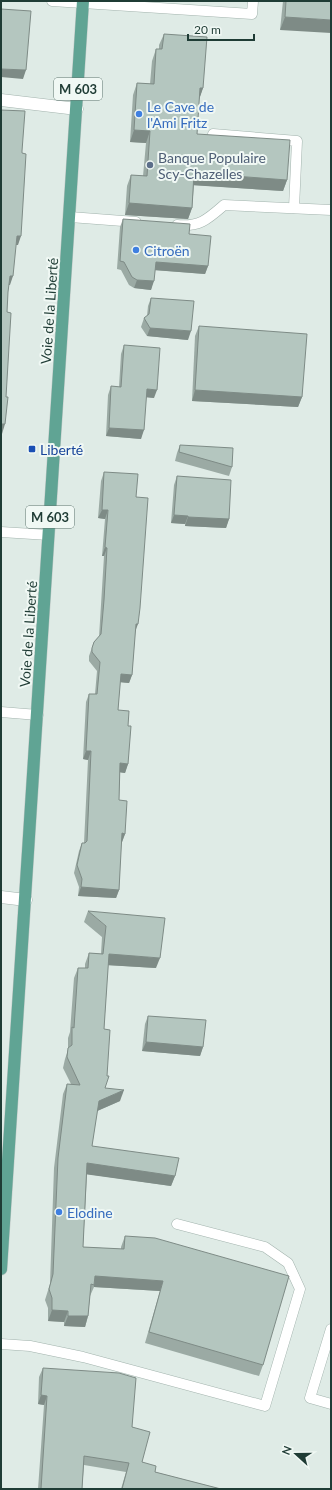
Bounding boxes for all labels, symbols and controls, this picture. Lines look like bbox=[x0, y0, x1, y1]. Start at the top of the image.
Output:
scale bar bbox=[188, 16, 254, 42]
text: 20 m bbox=[194, 22, 221, 37]
road number: M 603 bbox=[54, 78, 102, 100]
place label: Le Cave de l'Ami Fritz bbox=[147, 98, 214, 131]
marker: Le Cave de l'Ami Fritz bbox=[134, 109, 144, 119]
place label: Banque Populaire Scy-Chazelles bbox=[158, 149, 266, 182]
marker: Banque Populaire Scy-Chazelles bbox=[145, 160, 155, 170]
place label: Citroën bbox=[144, 242, 190, 259]
marker: Citroën bbox=[131, 245, 141, 255]
street label: Voie de la Liberté bbox=[37, 257, 61, 365]
place label: Liberté bbox=[40, 441, 83, 458]
marker: Liberté bbox=[27, 444, 37, 454]
road number: M 603 bbox=[26, 506, 74, 528]
street label: Voie de la Liberté bbox=[16, 580, 40, 688]
place label: Elodine bbox=[67, 1204, 113, 1221]
marker: Elodine bbox=[54, 1207, 64, 1217]
north arrow bbox=[276, 1434, 316, 1474]
text: N bbox=[279, 1444, 294, 1457]

